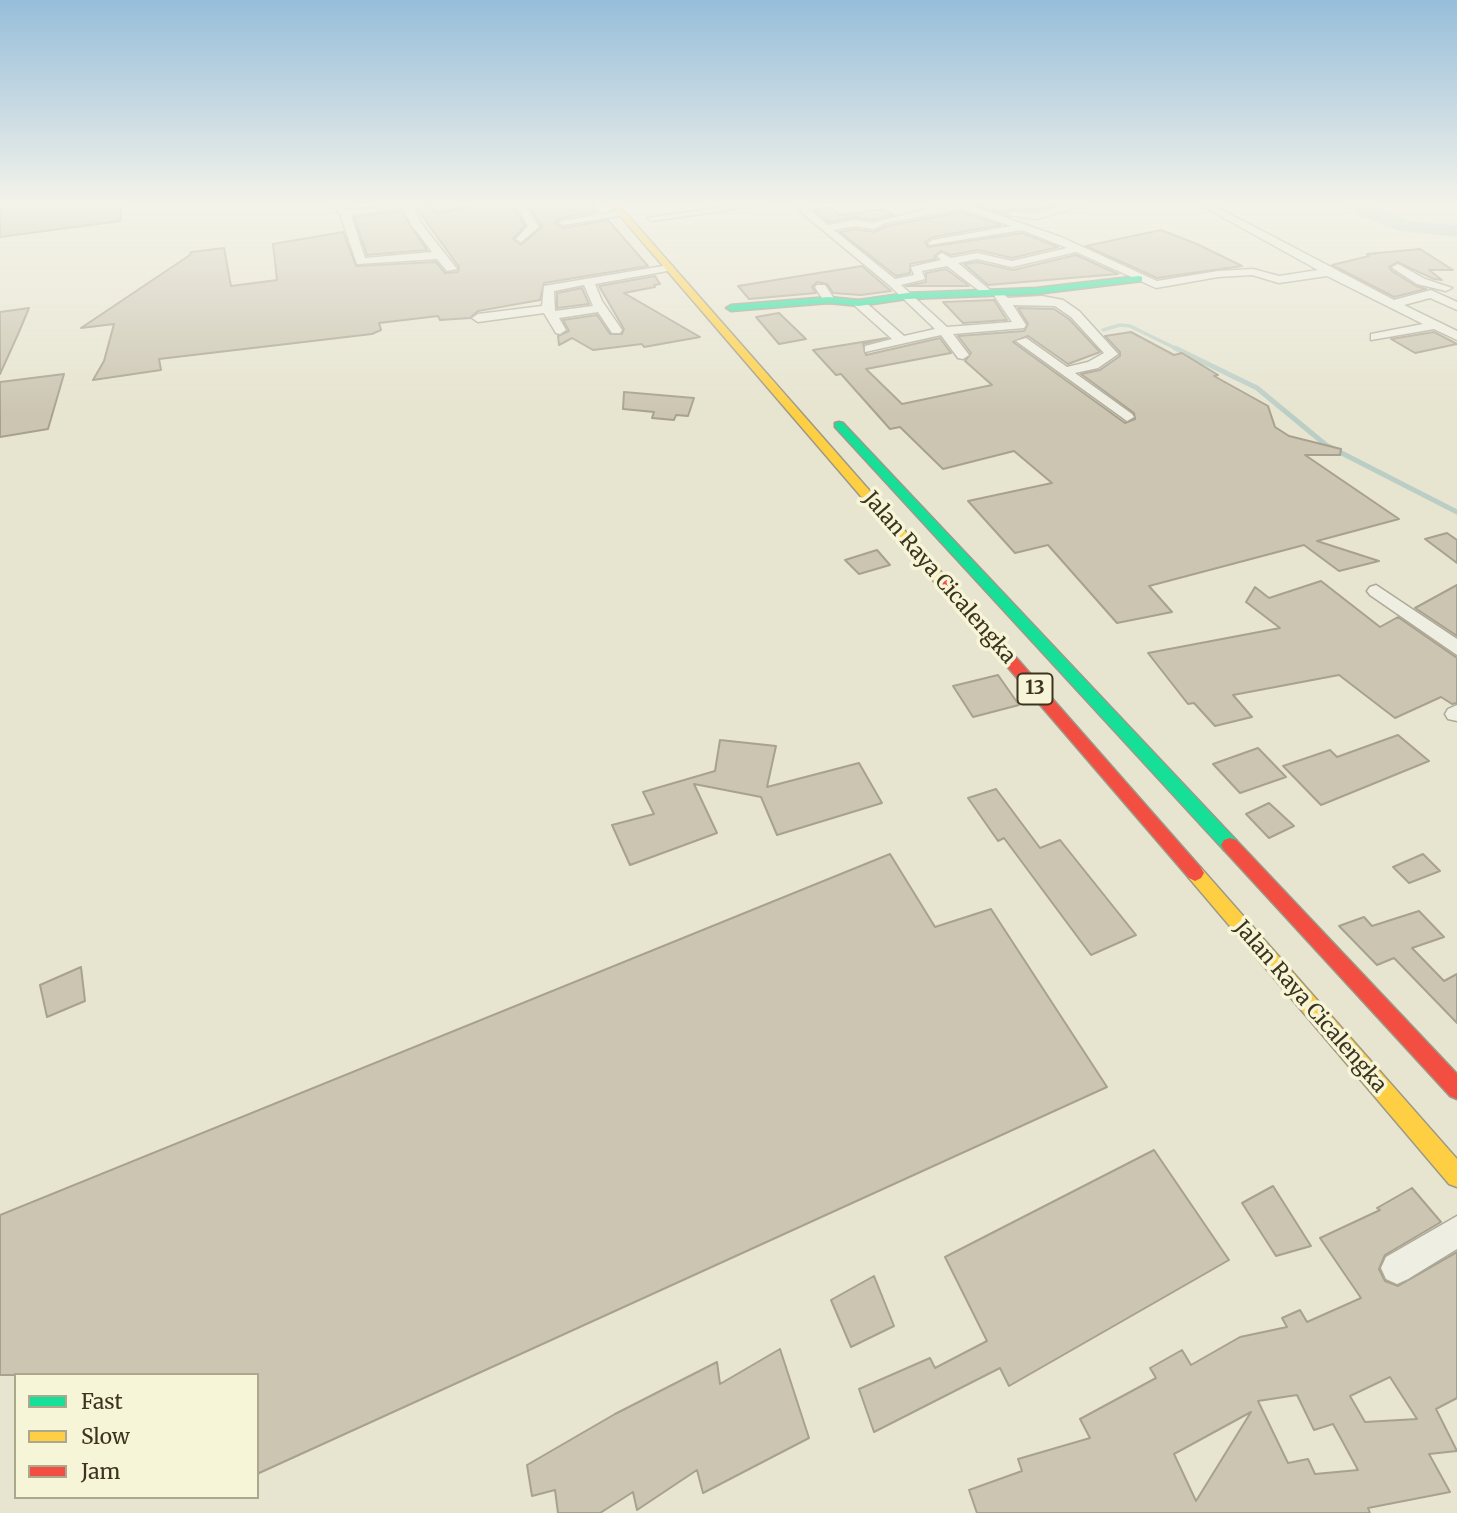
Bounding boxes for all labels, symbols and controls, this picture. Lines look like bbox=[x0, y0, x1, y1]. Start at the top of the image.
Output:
street label: Jalan Raya Cicalengka bbox=[858, 487, 1020, 669]
road number: 13 bbox=[1018, 674, 1052, 704]
street label: Jalan Raya Cicalengka bbox=[1229, 916, 1391, 1098]
legend bbox=[14, 1373, 259, 1499]
text: Fast bbox=[81, 1388, 123, 1415]
text: Slow bbox=[81, 1423, 130, 1450]
text: Jam bbox=[81, 1458, 120, 1485]

